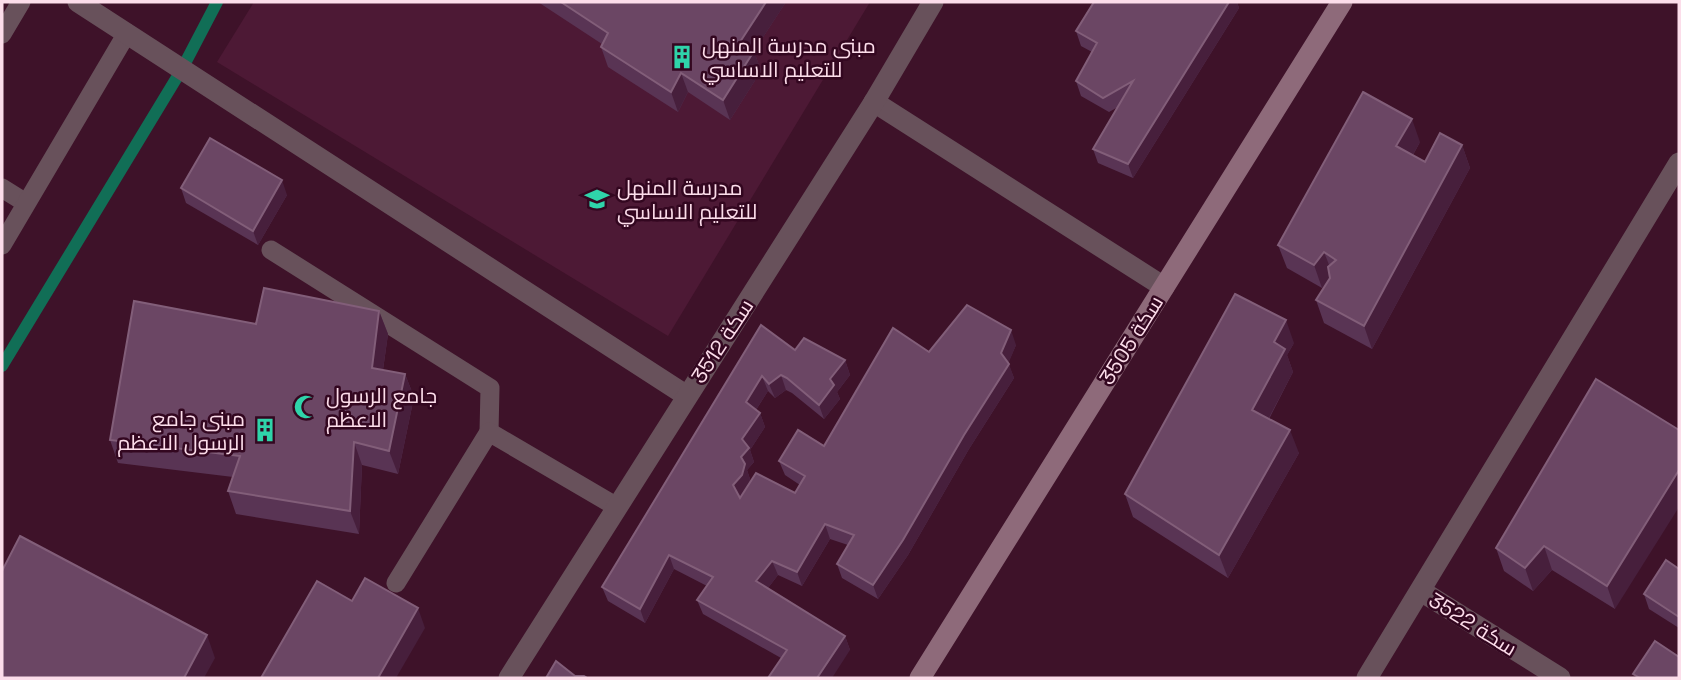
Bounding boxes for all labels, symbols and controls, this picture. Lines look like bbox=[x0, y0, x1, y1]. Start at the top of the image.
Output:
place label: مبنى مدرسة المنهل للتعليم الاساسي bbox=[702, 32, 876, 85]
building icon: مبنى مدرسة المنهل للتعليم الاساسي bbox=[668, 43, 696, 71]
place label: مدرسة المنهل للتعليم الاساسي bbox=[617, 174, 757, 227]
school or university icon: مدرسة المنهل للتعليم الاساسي bbox=[583, 185, 611, 213]
street label: سكة 3505 bbox=[1093, 290, 1169, 390]
street label: سكة 3512 bbox=[685, 294, 759, 388]
place label: جامع الرسول الاعظم bbox=[326, 382, 437, 434]
mosque icon: جامع الرسول الاعظم bbox=[292, 393, 320, 421]
place label: مبنى جامع الرسول الاعظم bbox=[117, 405, 245, 457]
building icon: مبنى جامع الرسول الاعظم bbox=[251, 416, 279, 444]
street label: سكة 3522 bbox=[1424, 586, 1522, 662]

